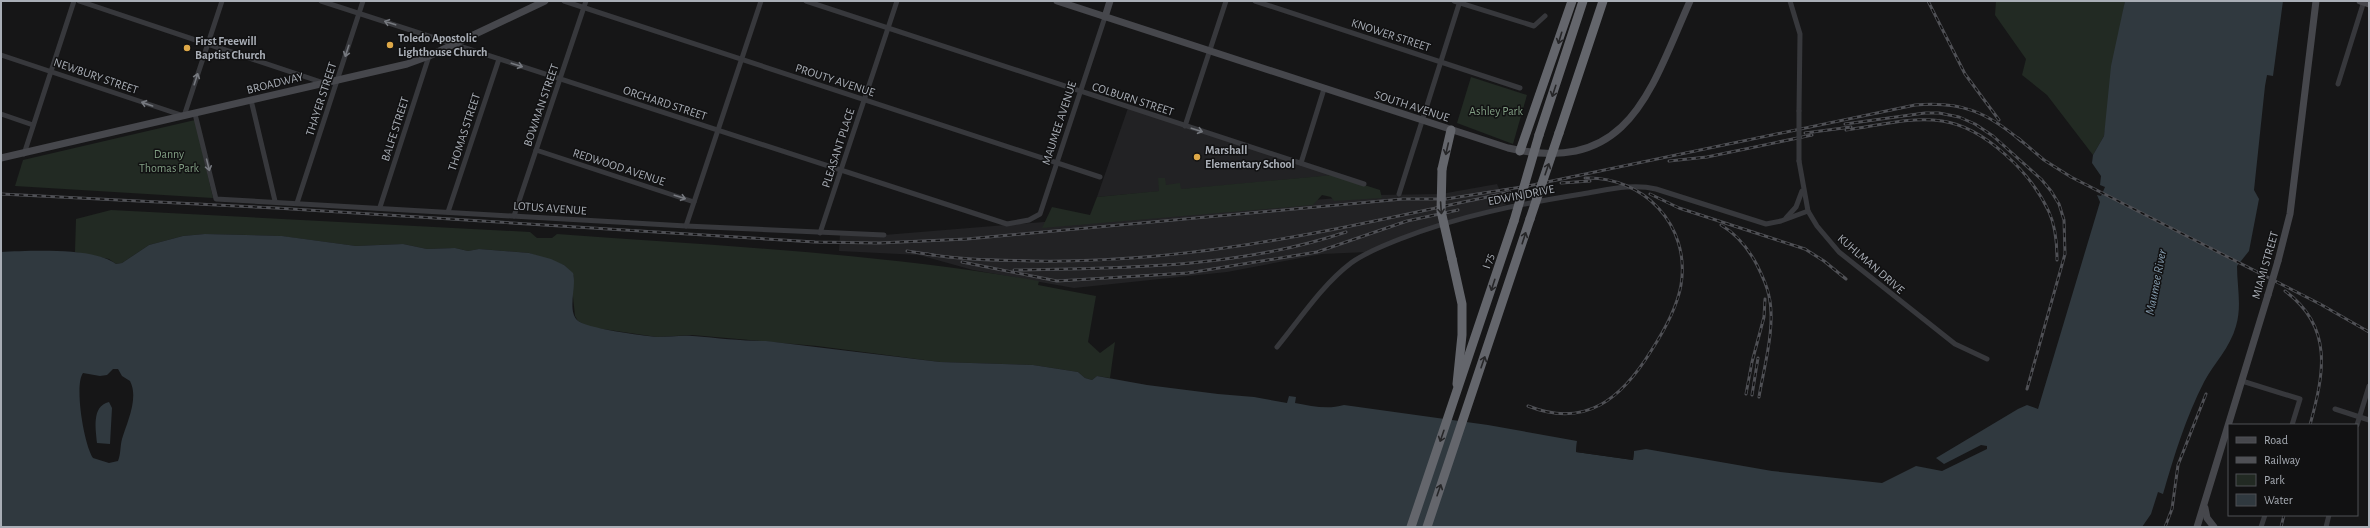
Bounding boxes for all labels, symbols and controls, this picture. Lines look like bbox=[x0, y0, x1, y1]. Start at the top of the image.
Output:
street label: KNOWER STREET bbox=[1350, 17, 1432, 54]
one-way arrow bbox=[383, 19, 396, 26]
one-way arrow bbox=[1556, 31, 1563, 44]
place label: Toledo Apostolic Lighthouse Church bbox=[398, 32, 487, 58]
place label: First Freewill Baptist Church bbox=[195, 35, 266, 61]
marker: Toledo Apostolic Lighthouse Church bbox=[385, 40, 395, 50]
marker: First Freewill Baptist Church bbox=[182, 43, 192, 53]
one-way arrow bbox=[343, 45, 350, 58]
street label: NEWBURY STREET bbox=[52, 56, 140, 96]
street label: THAYER STREET bbox=[303, 61, 339, 137]
street label: PROUTY AVENUE bbox=[794, 61, 876, 99]
one-way arrow bbox=[510, 62, 523, 69]
street label: BOWMAN STREET bbox=[521, 62, 561, 148]
street label: BROADWAY bbox=[245, 70, 305, 96]
one-way arrow bbox=[193, 74, 201, 86]
street label: MAUMEE AVENUE bbox=[1040, 79, 1078, 166]
street label: COLBURN STREET bbox=[1091, 80, 1175, 118]
street label: ORCHARD STREET bbox=[622, 84, 709, 122]
one-way arrow bbox=[1549, 85, 1557, 97]
street label: SOUTH AVENUE bbox=[1373, 88, 1451, 124]
street label: THOMAS STREET bbox=[446, 92, 482, 172]
street label: BALFE STREET bbox=[379, 95, 411, 163]
one-way arrow bbox=[141, 100, 154, 107]
park label: Ashley Park bbox=[1469, 105, 1523, 118]
street label: PLEASANT PLACE bbox=[820, 107, 857, 189]
one-way arrow bbox=[1191, 127, 1204, 134]
one-way arrow bbox=[1442, 143, 1450, 156]
place label: Marshall Elementary School bbox=[1205, 144, 1295, 171]
street label: REDWOOD AVENUE bbox=[571, 146, 667, 188]
park label: Danny Thomas Park bbox=[139, 148, 200, 174]
marker: Marshall Elementary School bbox=[1192, 152, 1202, 162]
one-way arrow bbox=[204, 158, 212, 171]
one-way arrow bbox=[1544, 163, 1551, 176]
street label: EDWIN DRIVE bbox=[1487, 183, 1555, 207]
one-way arrow bbox=[673, 194, 685, 202]
street label: LOTUS AVENUE bbox=[513, 199, 587, 217]
one-way arrow bbox=[1438, 201, 1445, 214]
street label: MIAMI STREET bbox=[2250, 230, 2280, 300]
one-way arrow bbox=[1521, 232, 1528, 245]
street label: KUHLMAN DRIVE bbox=[1835, 232, 1907, 296]
water label: Maumee River bbox=[2144, 248, 2169, 316]
street label: I 75 bbox=[1480, 252, 1496, 270]
one-way arrow bbox=[1489, 278, 1496, 291]
one-way arrow bbox=[1479, 356, 1487, 368]
legend bbox=[2228, 424, 2358, 516]
one-way arrow bbox=[1438, 429, 1446, 441]
text: Road bbox=[2264, 434, 2288, 446]
text: Railway bbox=[2264, 454, 2300, 467]
text: Park bbox=[2264, 474, 2285, 486]
one-way arrow bbox=[1436, 484, 1444, 496]
text: Water bbox=[2264, 494, 2293, 506]

